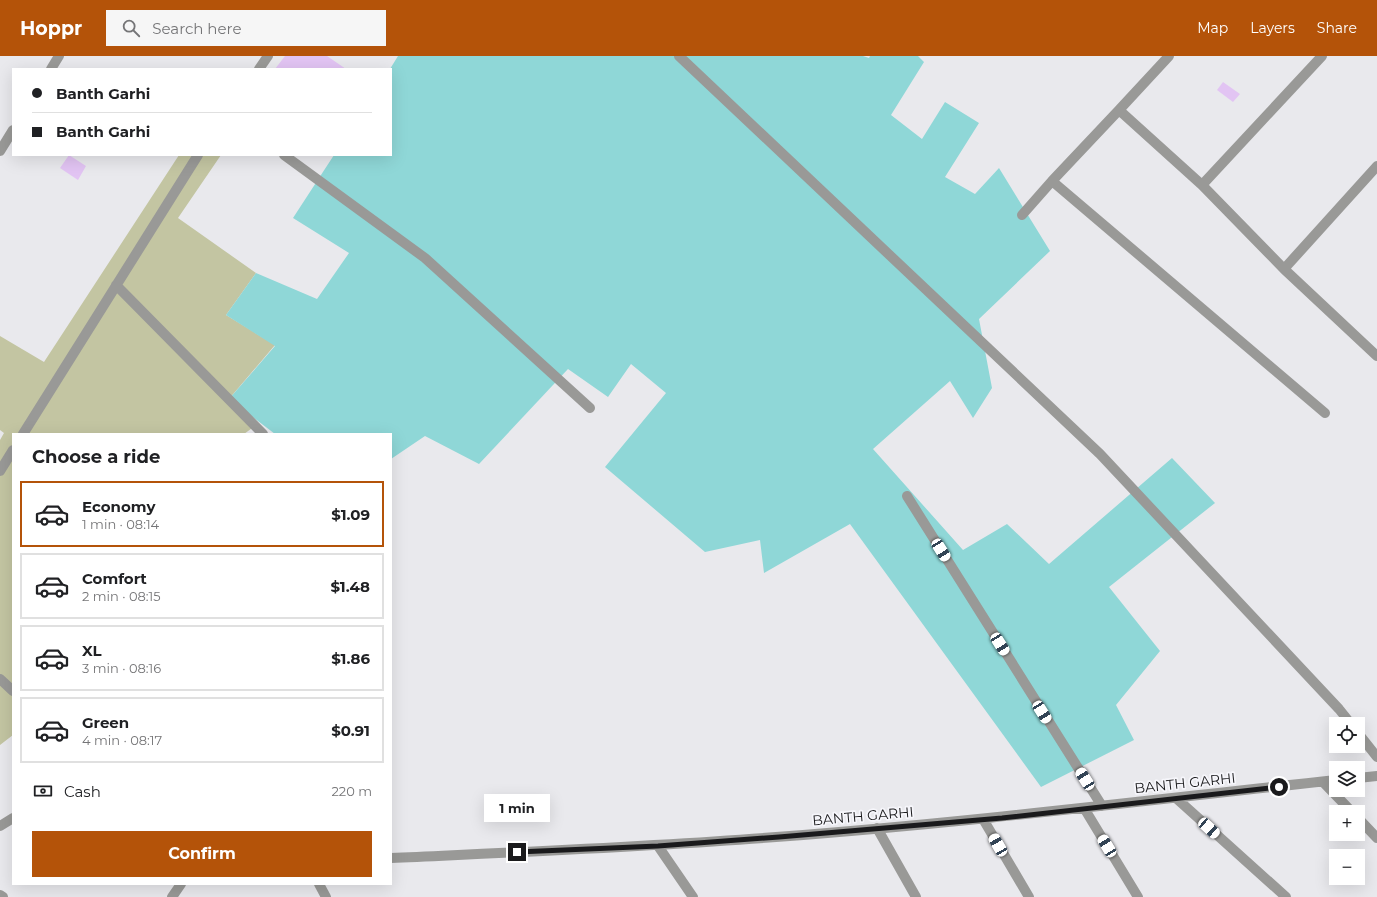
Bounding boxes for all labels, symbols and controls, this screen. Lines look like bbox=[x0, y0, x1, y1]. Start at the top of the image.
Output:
search box bbox=[106, 10, 386, 46]
text: Hoppr bbox=[20, 17, 82, 40]
icon: search bbox=[120, 17, 142, 39]
text: Search here bbox=[152, 19, 241, 38]
text: Map bbox=[1197, 19, 1228, 37]
text: Layers bbox=[1250, 19, 1295, 37]
text: Share bbox=[1317, 19, 1357, 37]
text: Banth Garhi bbox=[56, 84, 150, 103]
text: Banth Garhi bbox=[56, 122, 150, 141]
text: Choose a ride bbox=[32, 446, 160, 468]
icon: car bbox=[34, 496, 70, 532]
text: Economy bbox=[82, 497, 155, 516]
text: $1.09 bbox=[331, 505, 370, 524]
text: 1 min · 08:14 bbox=[82, 516, 159, 532]
car bbox=[930, 537, 952, 563]
icon: car bbox=[34, 568, 70, 604]
text: Comfort bbox=[82, 569, 147, 588]
text: $1.48 bbox=[330, 577, 370, 596]
text: 2 min · 08:15 bbox=[82, 588, 161, 604]
car bbox=[989, 631, 1011, 657]
icon: car bbox=[34, 640, 70, 676]
text: XL bbox=[82, 641, 101, 660]
text: $1.86 bbox=[331, 649, 370, 668]
text: 3 min · 08:16 bbox=[82, 660, 161, 676]
car bbox=[1031, 699, 1053, 725]
icon: car bbox=[34, 712, 70, 748]
text: Green bbox=[82, 713, 129, 732]
map controls bbox=[1329, 717, 1365, 885]
button: locate bbox=[1329, 717, 1365, 753]
text: $0.91 bbox=[331, 721, 370, 740]
text: 4 min · 08:17 bbox=[82, 732, 162, 748]
button: layers bbox=[1329, 761, 1365, 797]
car bbox=[1074, 766, 1096, 792]
street label: BANTH GARHI bbox=[1134, 769, 1236, 797]
route start bbox=[1270, 778, 1288, 796]
icon: cash bbox=[32, 780, 54, 802]
text: Cash bbox=[64, 782, 101, 801]
text: 220 m bbox=[331, 783, 372, 799]
callout: 1 min bbox=[484, 794, 550, 822]
text: 1 min bbox=[499, 800, 535, 816]
street label: BANTH GARHI bbox=[812, 803, 914, 829]
button: + bbox=[1329, 805, 1365, 841]
car bbox=[1196, 816, 1222, 840]
button: Confirm bbox=[32, 831, 372, 877]
car bbox=[987, 832, 1009, 858]
car bbox=[1096, 833, 1118, 859]
route end bbox=[508, 843, 526, 861]
button: − bbox=[1329, 849, 1365, 885]

